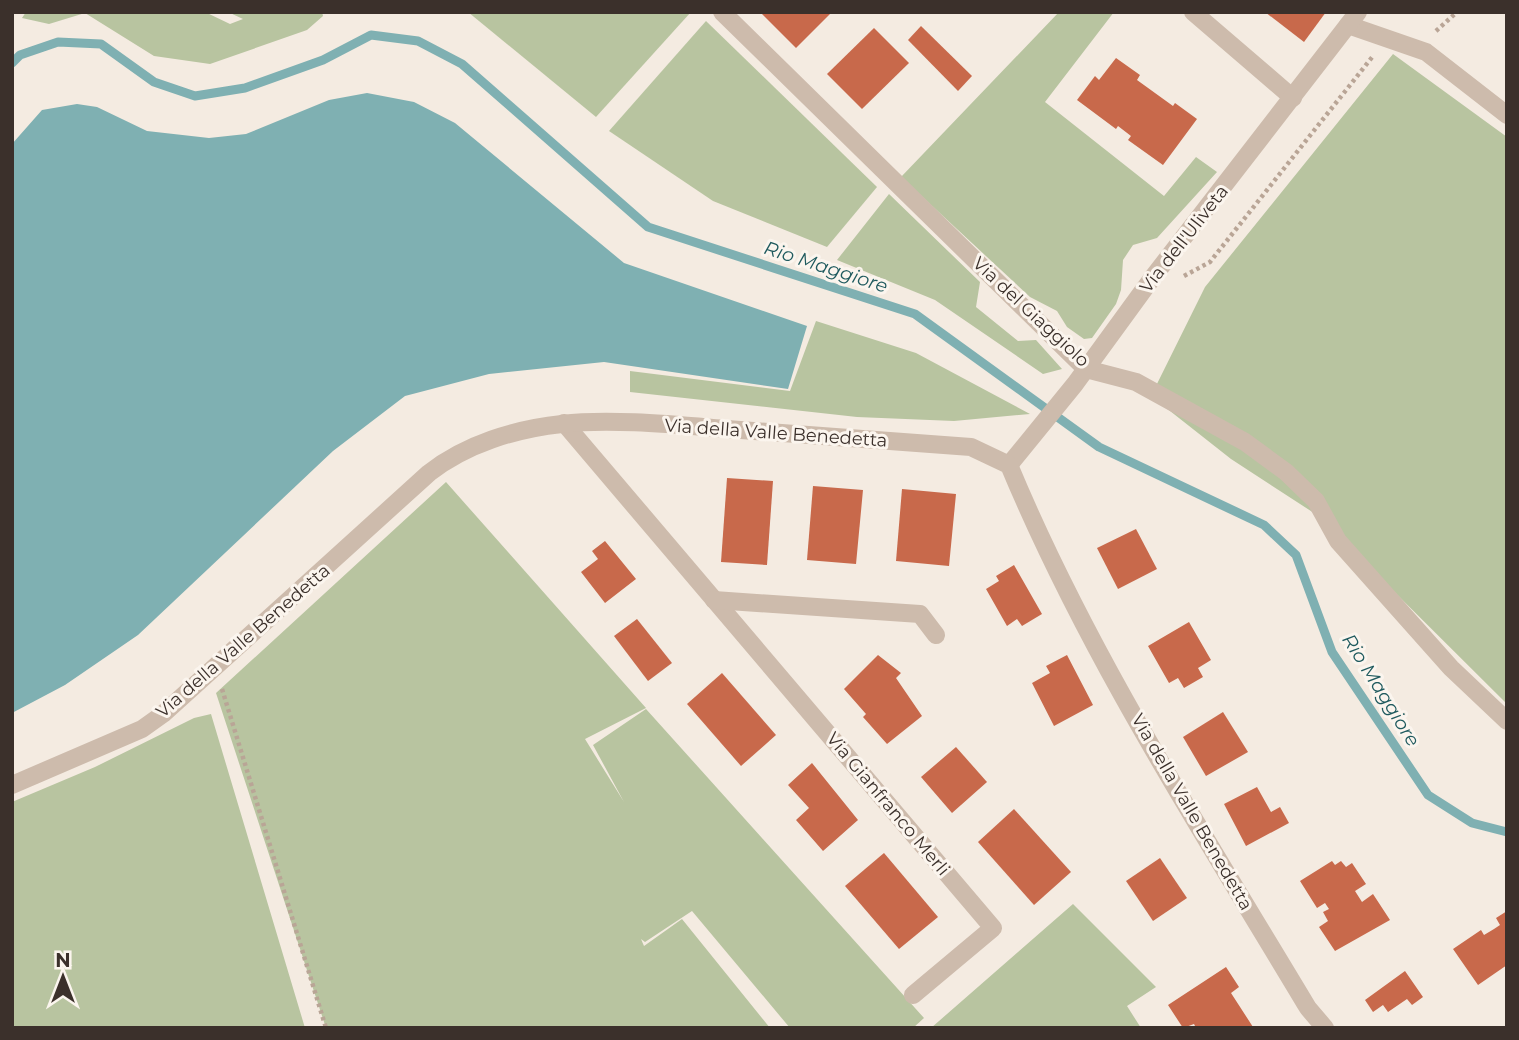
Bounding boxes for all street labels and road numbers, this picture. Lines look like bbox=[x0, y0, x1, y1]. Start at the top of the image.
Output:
street label: Via dell'Uliveta bbox=[1135, 181, 1233, 297]
street label: Via del Giaggiolo bbox=[968, 252, 1094, 372]
street label: Via della Valle Benedetta bbox=[664, 414, 888, 452]
street label: Via della Valle Benedetta bbox=[152, 559, 334, 723]
street label: Via della Valle Benedetta bbox=[1127, 710, 1257, 914]
street label: Via Gianfranco Merli bbox=[822, 728, 954, 880]

